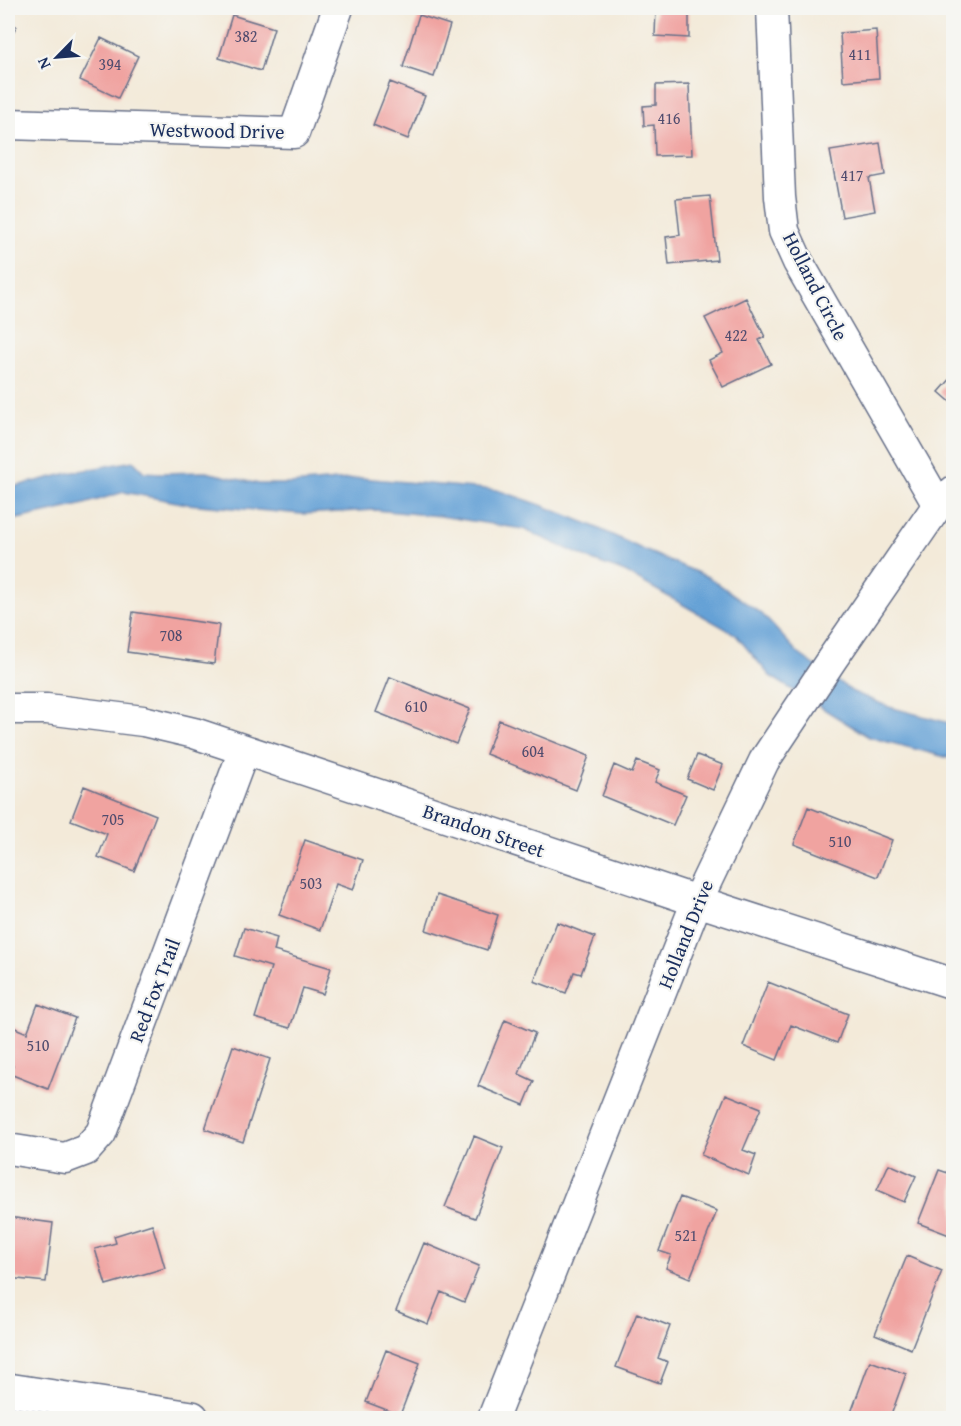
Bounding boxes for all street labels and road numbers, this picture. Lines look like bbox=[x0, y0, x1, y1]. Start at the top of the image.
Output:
street label: Westwood Drive bbox=[149, 114, 285, 146]
street label: Holland Circle bbox=[776, 227, 856, 345]
street label: Brandon Street bbox=[419, 796, 549, 864]
street label: Holland Drive bbox=[650, 875, 720, 993]
street label: Red Fox Trail bbox=[121, 933, 187, 1046]

